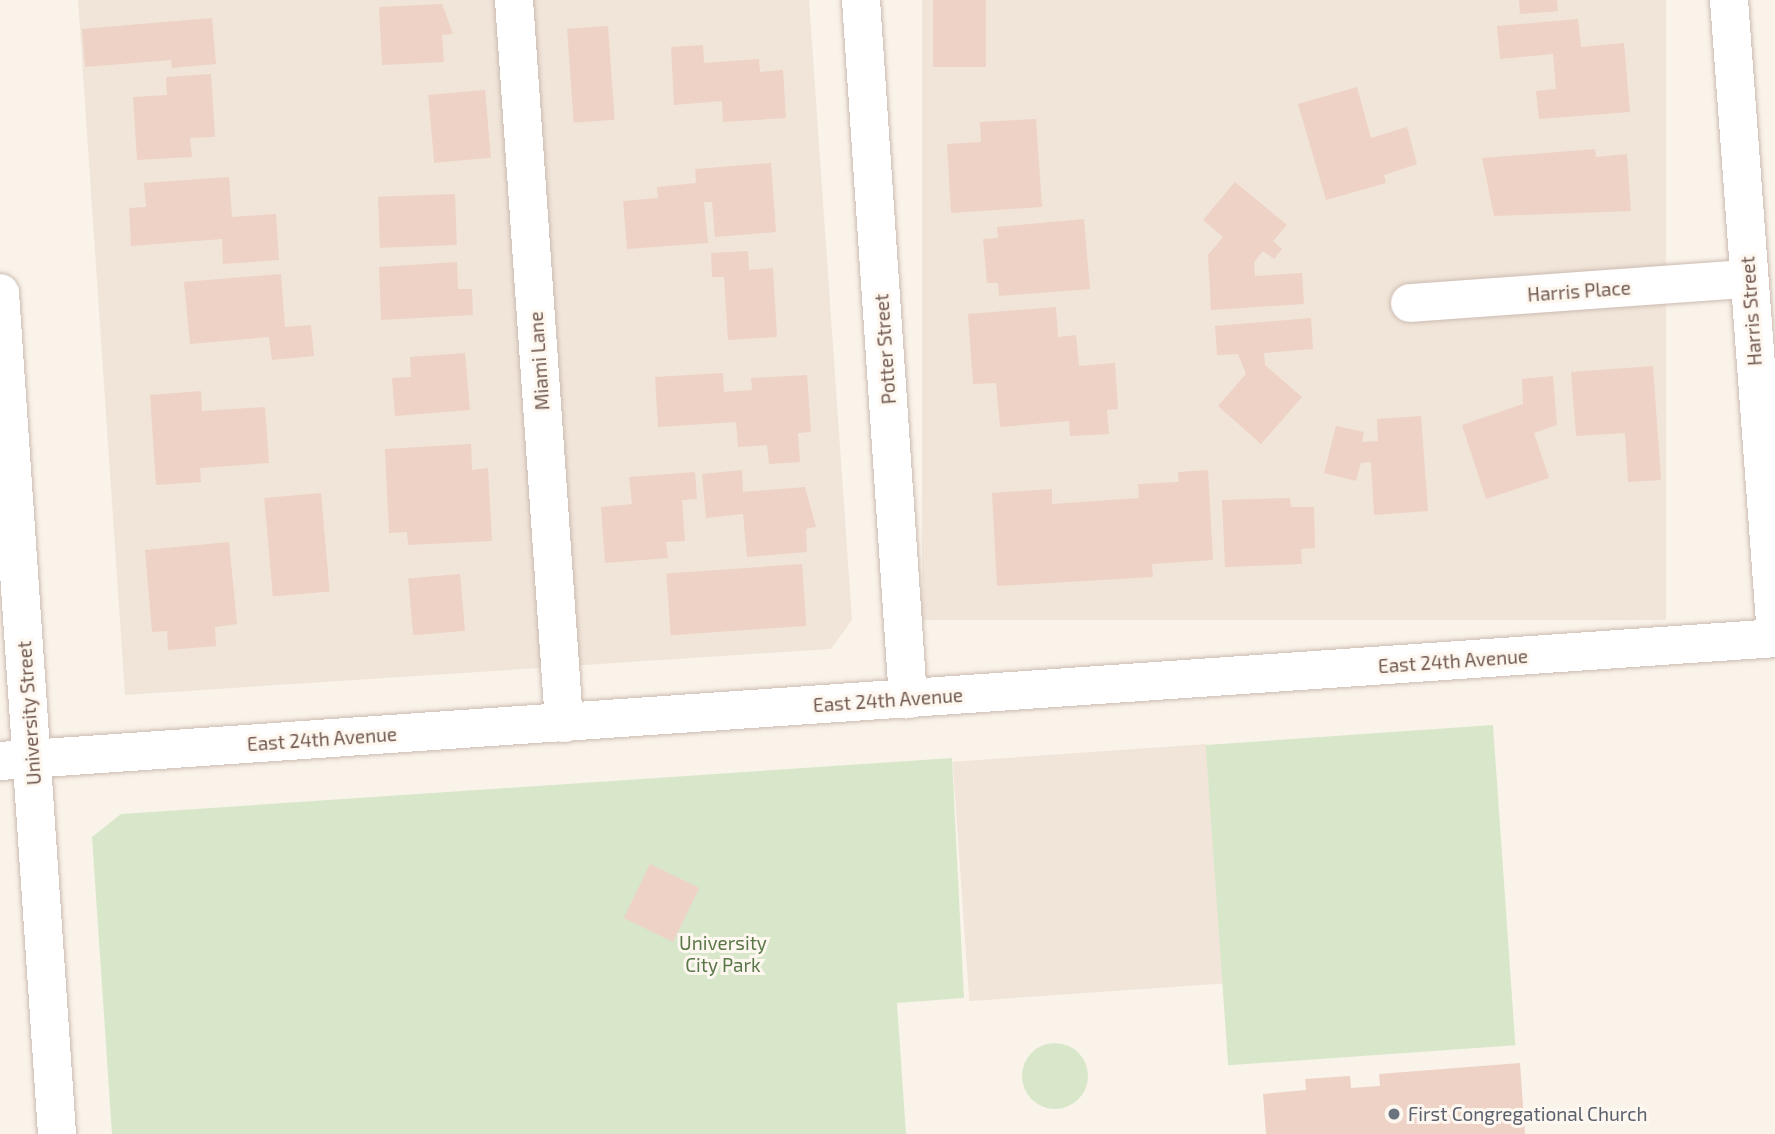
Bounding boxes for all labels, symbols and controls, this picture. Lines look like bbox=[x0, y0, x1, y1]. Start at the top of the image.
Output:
street label: Harris Street bbox=[1736, 255, 1766, 367]
street label: Harris Place bbox=[1527, 276, 1631, 306]
street label: Potter Street bbox=[870, 293, 900, 405]
street label: Miami Lane bbox=[524, 311, 554, 411]
street label: University Street bbox=[13, 640, 45, 786]
street label: East 24th Avenue bbox=[1377, 644, 1529, 678]
street label: East 24th Avenue bbox=[812, 683, 964, 717]
street label: East 24th Avenue bbox=[246, 722, 398, 756]
park label: University City Park bbox=[679, 932, 767, 976]
place label: First Congregational Church bbox=[1408, 1103, 1648, 1125]
marker: First Congregational Church bbox=[1386, 1106, 1402, 1122]

